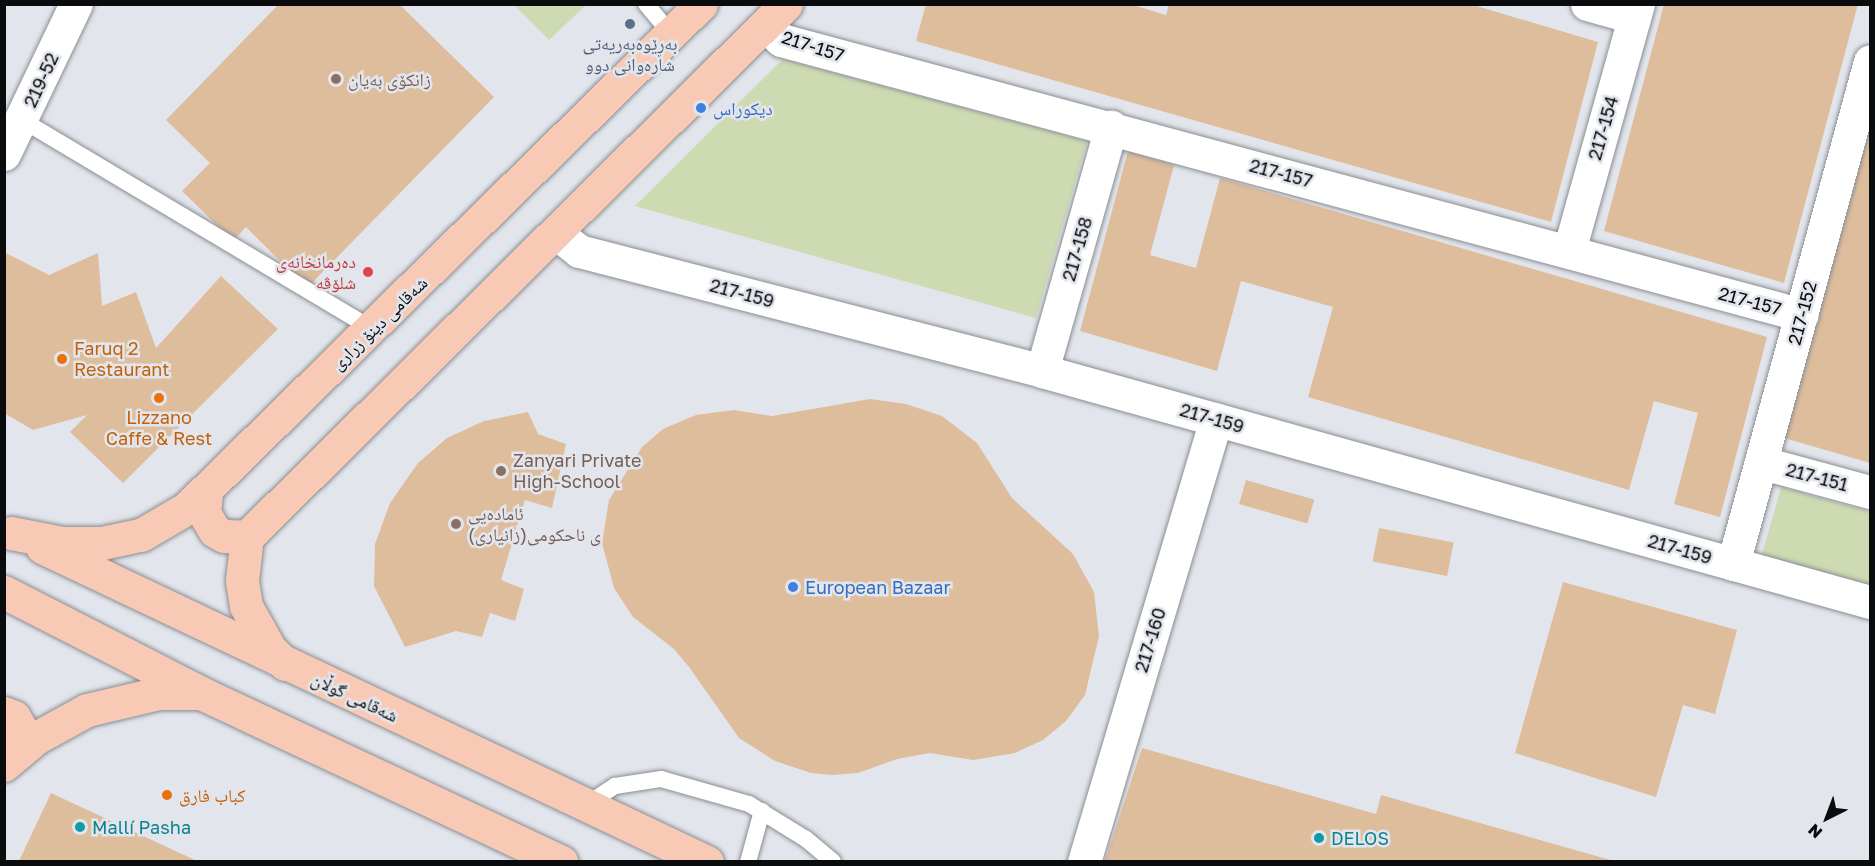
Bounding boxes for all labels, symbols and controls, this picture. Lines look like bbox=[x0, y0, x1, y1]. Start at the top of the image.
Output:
marker: بەڕێوەبەریەتی شارەوانی دوو bbox=[623, 17, 637, 31]
street label: 217-157 bbox=[779, 26, 847, 66]
place label: بەڕێوەبەریەتی شارەوانی دوو bbox=[583, 33, 677, 76]
street label: 219-52 bbox=[19, 49, 63, 111]
place label: زانکۆی بەیان bbox=[348, 68, 431, 90]
marker: زانکۆی بەیان bbox=[329, 72, 343, 86]
street label: 217-154 bbox=[1584, 93, 1622, 163]
place label: ديكوراس bbox=[713, 97, 773, 119]
marker: ديكوراس bbox=[694, 101, 708, 115]
street label: 217-157 bbox=[1247, 154, 1315, 192]
street label: 217-158 bbox=[1058, 214, 1096, 284]
place label: دەرمانخانەی شلۆڤە bbox=[276, 251, 356, 294]
marker: دەرمانخانەی شلۆڤە bbox=[361, 265, 375, 279]
street label: شەقامی دینۆ زراری bbox=[326, 272, 432, 374]
street label: 217-159 bbox=[708, 274, 776, 312]
street label: 217-152 bbox=[1783, 279, 1821, 347]
street label: 217-157 bbox=[1716, 282, 1784, 320]
place label: Faruq 2 Restaurant bbox=[74, 338, 169, 380]
marker: Faruq 2 Restaurant bbox=[55, 352, 69, 366]
marker: Lizzano Caffe & Rest bbox=[152, 391, 166, 405]
street label: 217-159 bbox=[1177, 399, 1247, 437]
place label: Lizzano Caffe & Rest bbox=[106, 407, 212, 450]
place label: Zanyari Private High-School bbox=[513, 450, 642, 492]
street label: 217-151 bbox=[1784, 458, 1850, 496]
marker: Zanyari Private High-School bbox=[494, 464, 508, 478]
place label: ئامادەیی (زانیاری)ی ناحکومی bbox=[468, 503, 601, 546]
marker: ئامادەیی (زانیاری)ی ناحکومی bbox=[449, 517, 463, 531]
street label: 217-159 bbox=[1645, 530, 1715, 568]
place label: European Bazaar bbox=[805, 576, 951, 598]
marker: European Bazaar bbox=[786, 580, 800, 594]
street label: 217-160 bbox=[1130, 605, 1170, 675]
street label: شەقامی گوڵان bbox=[308, 668, 402, 726]
place label: كباب فارق bbox=[179, 784, 245, 806]
marker: كباب فارق bbox=[160, 788, 174, 802]
north arrow bbox=[1797, 788, 1857, 848]
place label: Mallí Pasha bbox=[92, 816, 191, 838]
marker: Mallí Pasha bbox=[73, 820, 87, 834]
text: N bbox=[1804, 820, 1826, 843]
place label: DELOS bbox=[1331, 827, 1389, 849]
marker: DELOS bbox=[1312, 831, 1326, 845]

